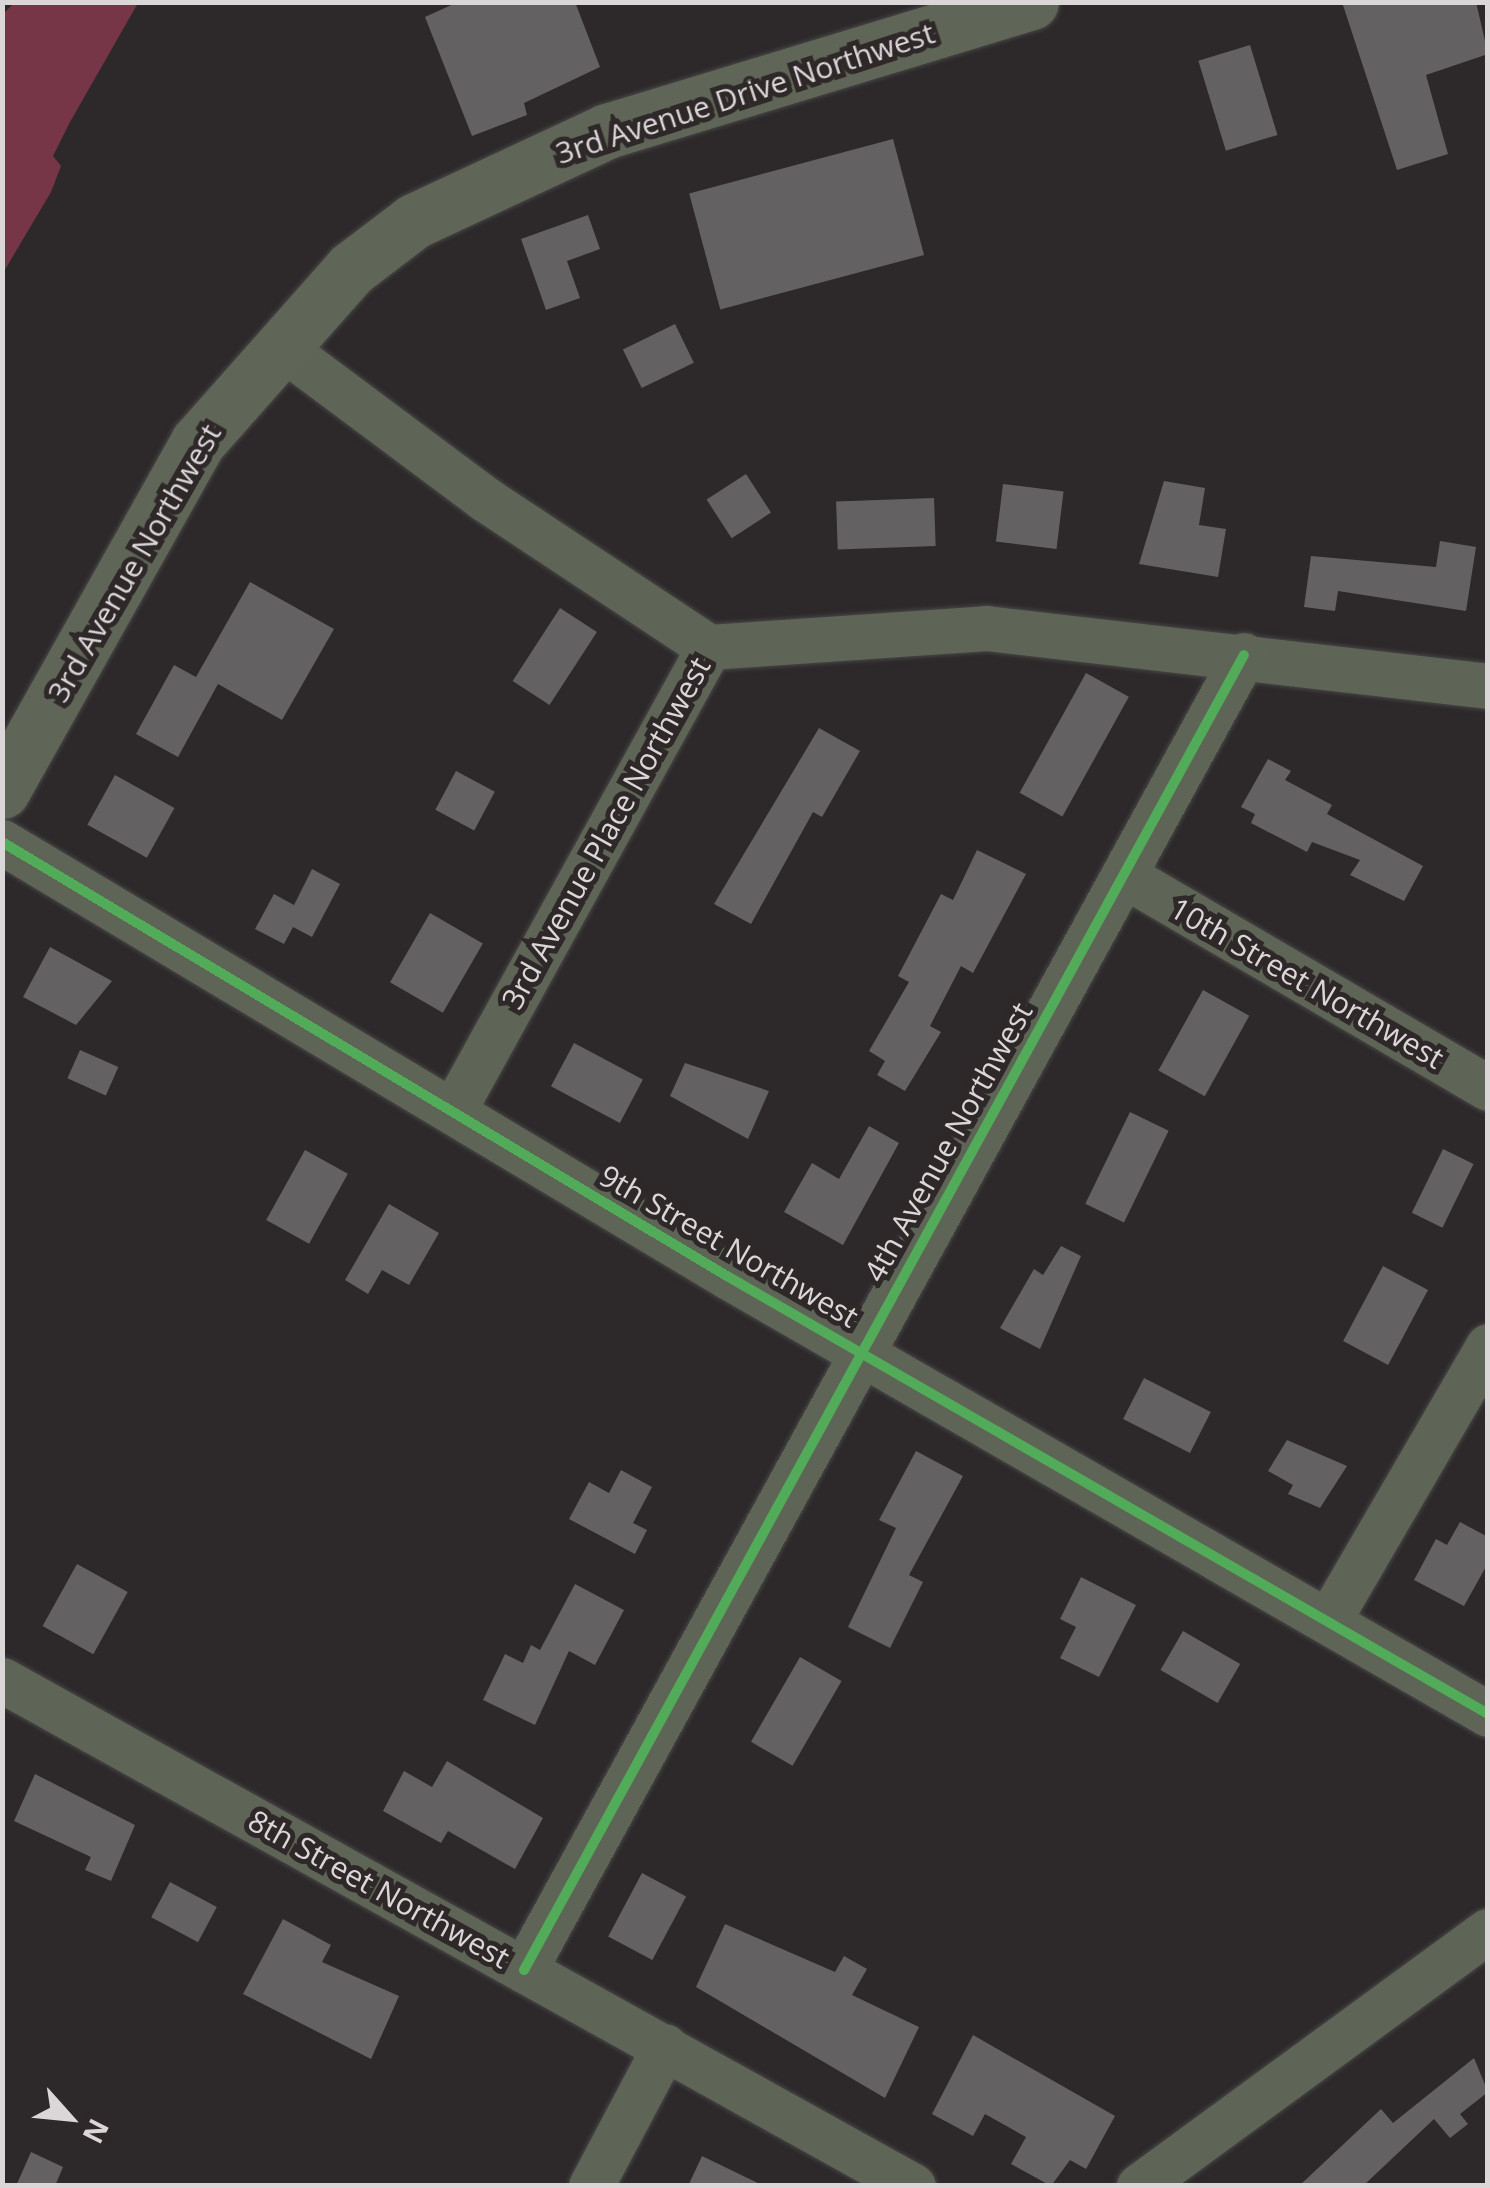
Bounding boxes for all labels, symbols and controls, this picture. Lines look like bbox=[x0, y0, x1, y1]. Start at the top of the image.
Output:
street label: 3rd Avenue Drive Northwest bbox=[551, 15, 939, 171]
street label: 3rd Avenue Northwest bbox=[40, 418, 228, 708]
street label: 3rd Avenue Place Northwest bbox=[494, 651, 718, 1015]
street label: 10th Street Northwest bbox=[1164, 890, 1450, 1076]
street label: 4th Avenue Northwest bbox=[856, 996, 1040, 1288]
street label: 9th Street Northwest bbox=[593, 1157, 865, 1335]
street label: 8th Street Northwest bbox=[242, 1802, 516, 1976]
north arrow bbox=[20, 2068, 120, 2168]
text: N bbox=[75, 2113, 119, 2150]

